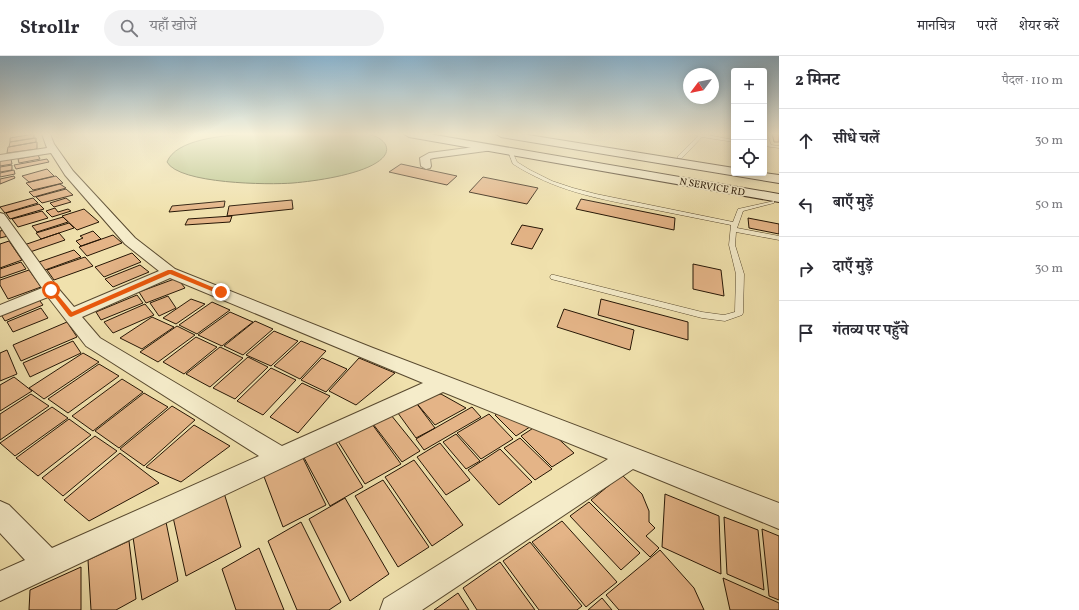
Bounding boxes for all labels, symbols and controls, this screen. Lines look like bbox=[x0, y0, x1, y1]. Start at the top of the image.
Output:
search box bbox=[104, 10, 384, 46]
text: Strollr bbox=[20, 15, 80, 41]
text: यहाँ खोजें bbox=[150, 16, 196, 37]
icon: search bbox=[118, 17, 140, 39]
text: मानचित्र bbox=[917, 17, 955, 36]
text: परतें bbox=[977, 17, 997, 36]
text: शेयर करें bbox=[1019, 17, 1059, 36]
north arrow bbox=[683, 68, 719, 104]
map controls bbox=[731, 68, 767, 176]
button: + bbox=[731, 68, 767, 104]
text: 2 मिनट bbox=[795, 69, 839, 92]
text: पैदल · 110 m bbox=[1002, 72, 1063, 90]
button: − bbox=[731, 104, 767, 140]
text: सीधे चलें bbox=[833, 129, 880, 150]
icon: ahead bbox=[795, 130, 817, 152]
text: 30 m bbox=[1035, 132, 1063, 150]
button: locate bbox=[731, 140, 767, 176]
street label: N SERVICE RD bbox=[678, 174, 746, 200]
text: बाएँ मुड़ें bbox=[833, 193, 873, 214]
icon: left bbox=[795, 194, 817, 216]
text: 50 m bbox=[1035, 196, 1063, 214]
text: दाएँ मुड़ें bbox=[833, 257, 873, 278]
icon: right bbox=[795, 258, 817, 280]
text: 30 m bbox=[1035, 260, 1063, 278]
route start bbox=[42, 281, 60, 299]
route end bbox=[212, 283, 230, 301]
text: गंतव्य पर पहुँचे bbox=[833, 321, 908, 342]
icon: arrive bbox=[795, 322, 817, 344]

